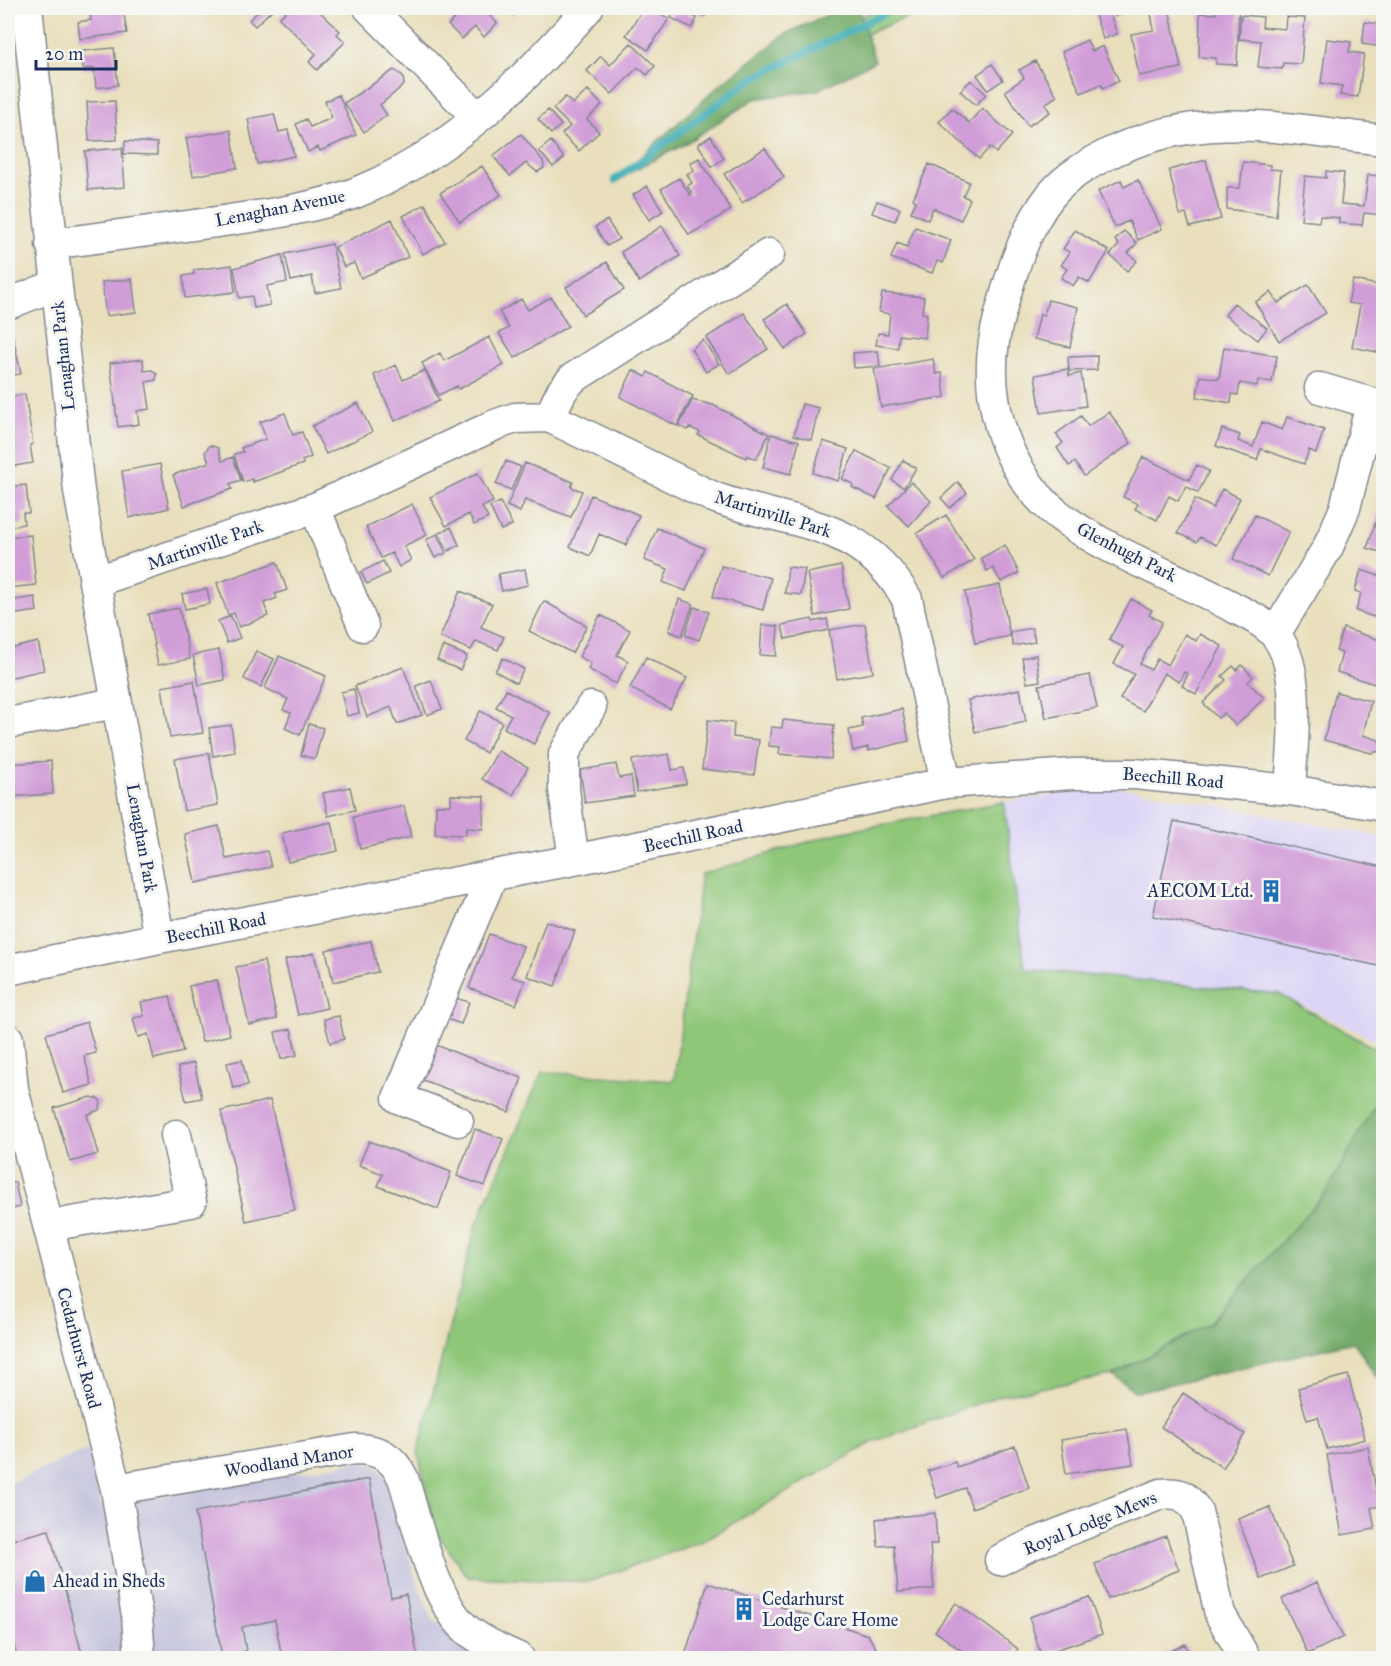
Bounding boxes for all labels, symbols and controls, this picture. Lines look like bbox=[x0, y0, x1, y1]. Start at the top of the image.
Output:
scale bar bbox=[36, 33, 116, 71]
text: 20 m bbox=[45, 43, 83, 65]
street label: Lenaghan Avenue bbox=[213, 185, 347, 232]
street label: Lenaghan Park bbox=[46, 299, 81, 412]
street label: Martinville Park bbox=[712, 486, 835, 542]
street label: Martinville Park bbox=[144, 515, 266, 575]
street label: Glenhugh Park bbox=[1073, 517, 1181, 588]
street label: Beechill Road bbox=[1122, 763, 1224, 793]
street label: Lenaghan Park bbox=[121, 782, 163, 895]
street label: Beechill Road bbox=[641, 815, 745, 857]
building icon: AECOM Ltd. bbox=[1258, 878, 1284, 904]
place label: AECOM Ltd. bbox=[1146, 880, 1253, 902]
street label: Beechill Road bbox=[164, 908, 268, 948]
street label: Cedarhurst Road bbox=[52, 1285, 106, 1411]
street label: Woodland Manor bbox=[223, 1440, 356, 1482]
street label: Royal Lodge Mews bbox=[1020, 1486, 1160, 1561]
shop icon: Ahead in Sheds bbox=[22, 1568, 48, 1594]
place label: Ahead in Sheds bbox=[52, 1570, 165, 1592]
place label: Cedarhurst Lodge Care Home bbox=[762, 1588, 898, 1632]
building icon: Cedarhurst Lodge Care Home bbox=[731, 1596, 757, 1622]

